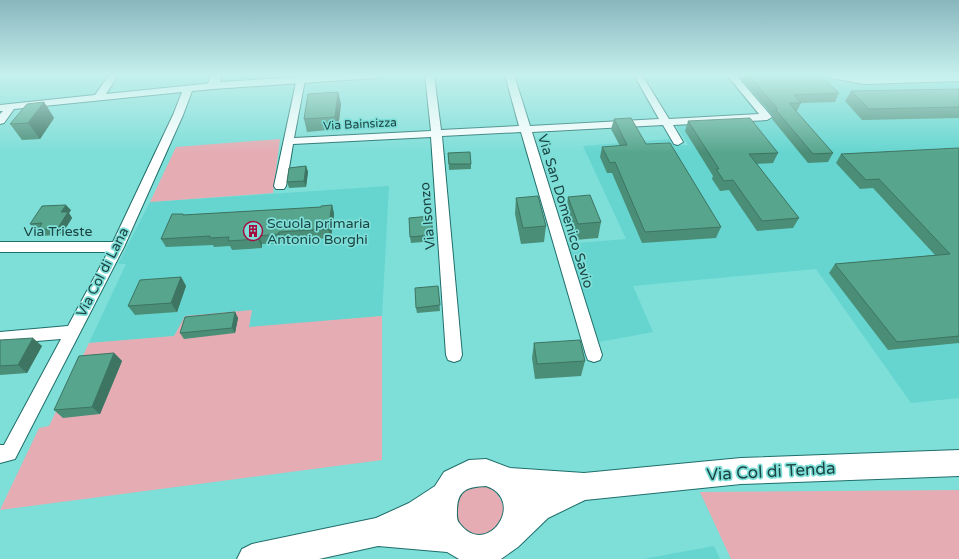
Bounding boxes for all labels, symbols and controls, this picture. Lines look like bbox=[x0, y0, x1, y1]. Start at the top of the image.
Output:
street label: Via Bainsizza bbox=[323, 115, 397, 133]
street label: Via San Domenico Savio bbox=[534, 132, 597, 290]
street label: Via Isonzo bbox=[416, 182, 439, 250]
place label: Scuola primaria Antonio Borghi bbox=[267, 215, 370, 248]
building icon: Scuola primaria Antonio Borghi bbox=[242, 220, 264, 242]
street label: Via Trieste bbox=[24, 223, 93, 240]
street label: Via Col di Lana bbox=[73, 225, 132, 320]
street label: Via Col di Tenda bbox=[706, 458, 836, 485]

